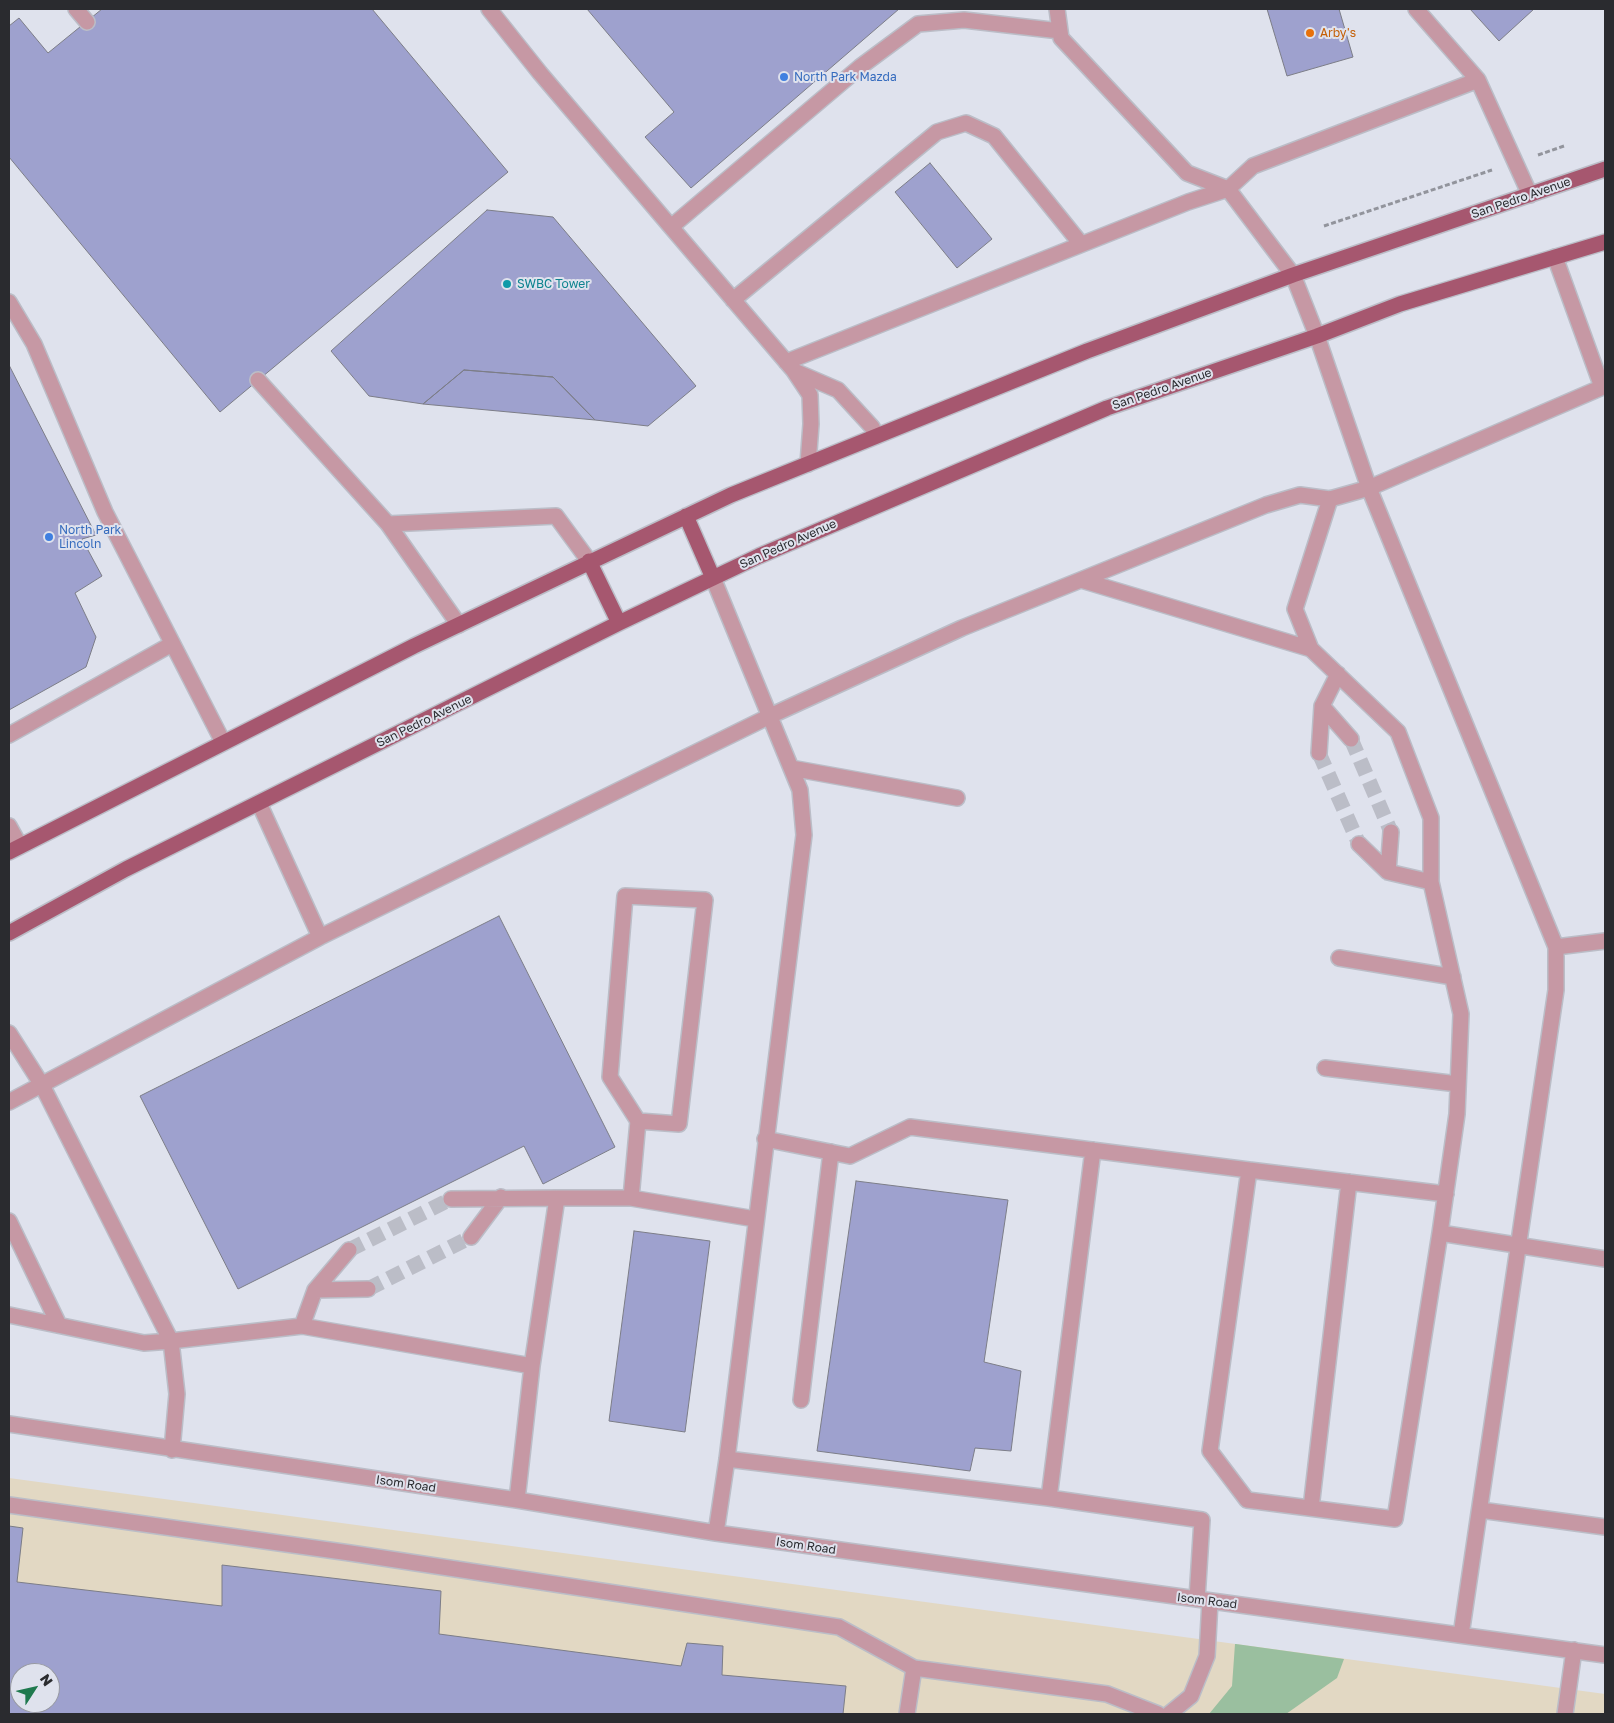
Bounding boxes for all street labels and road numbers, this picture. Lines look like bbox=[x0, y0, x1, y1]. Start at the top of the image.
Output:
street label: San Pedro Avenue bbox=[1469, 174, 1573, 222]
street label: San Pedro Avenue bbox=[1110, 365, 1214, 413]
street label: San Pedro Avenue bbox=[738, 516, 838, 572]
street label: San Pedro Avenue bbox=[374, 692, 474, 750]
street label: Isom Road bbox=[375, 1473, 437, 1495]
street label: Isom Road bbox=[775, 1535, 837, 1557]
street label: Isom Road bbox=[1176, 1590, 1238, 1612]

